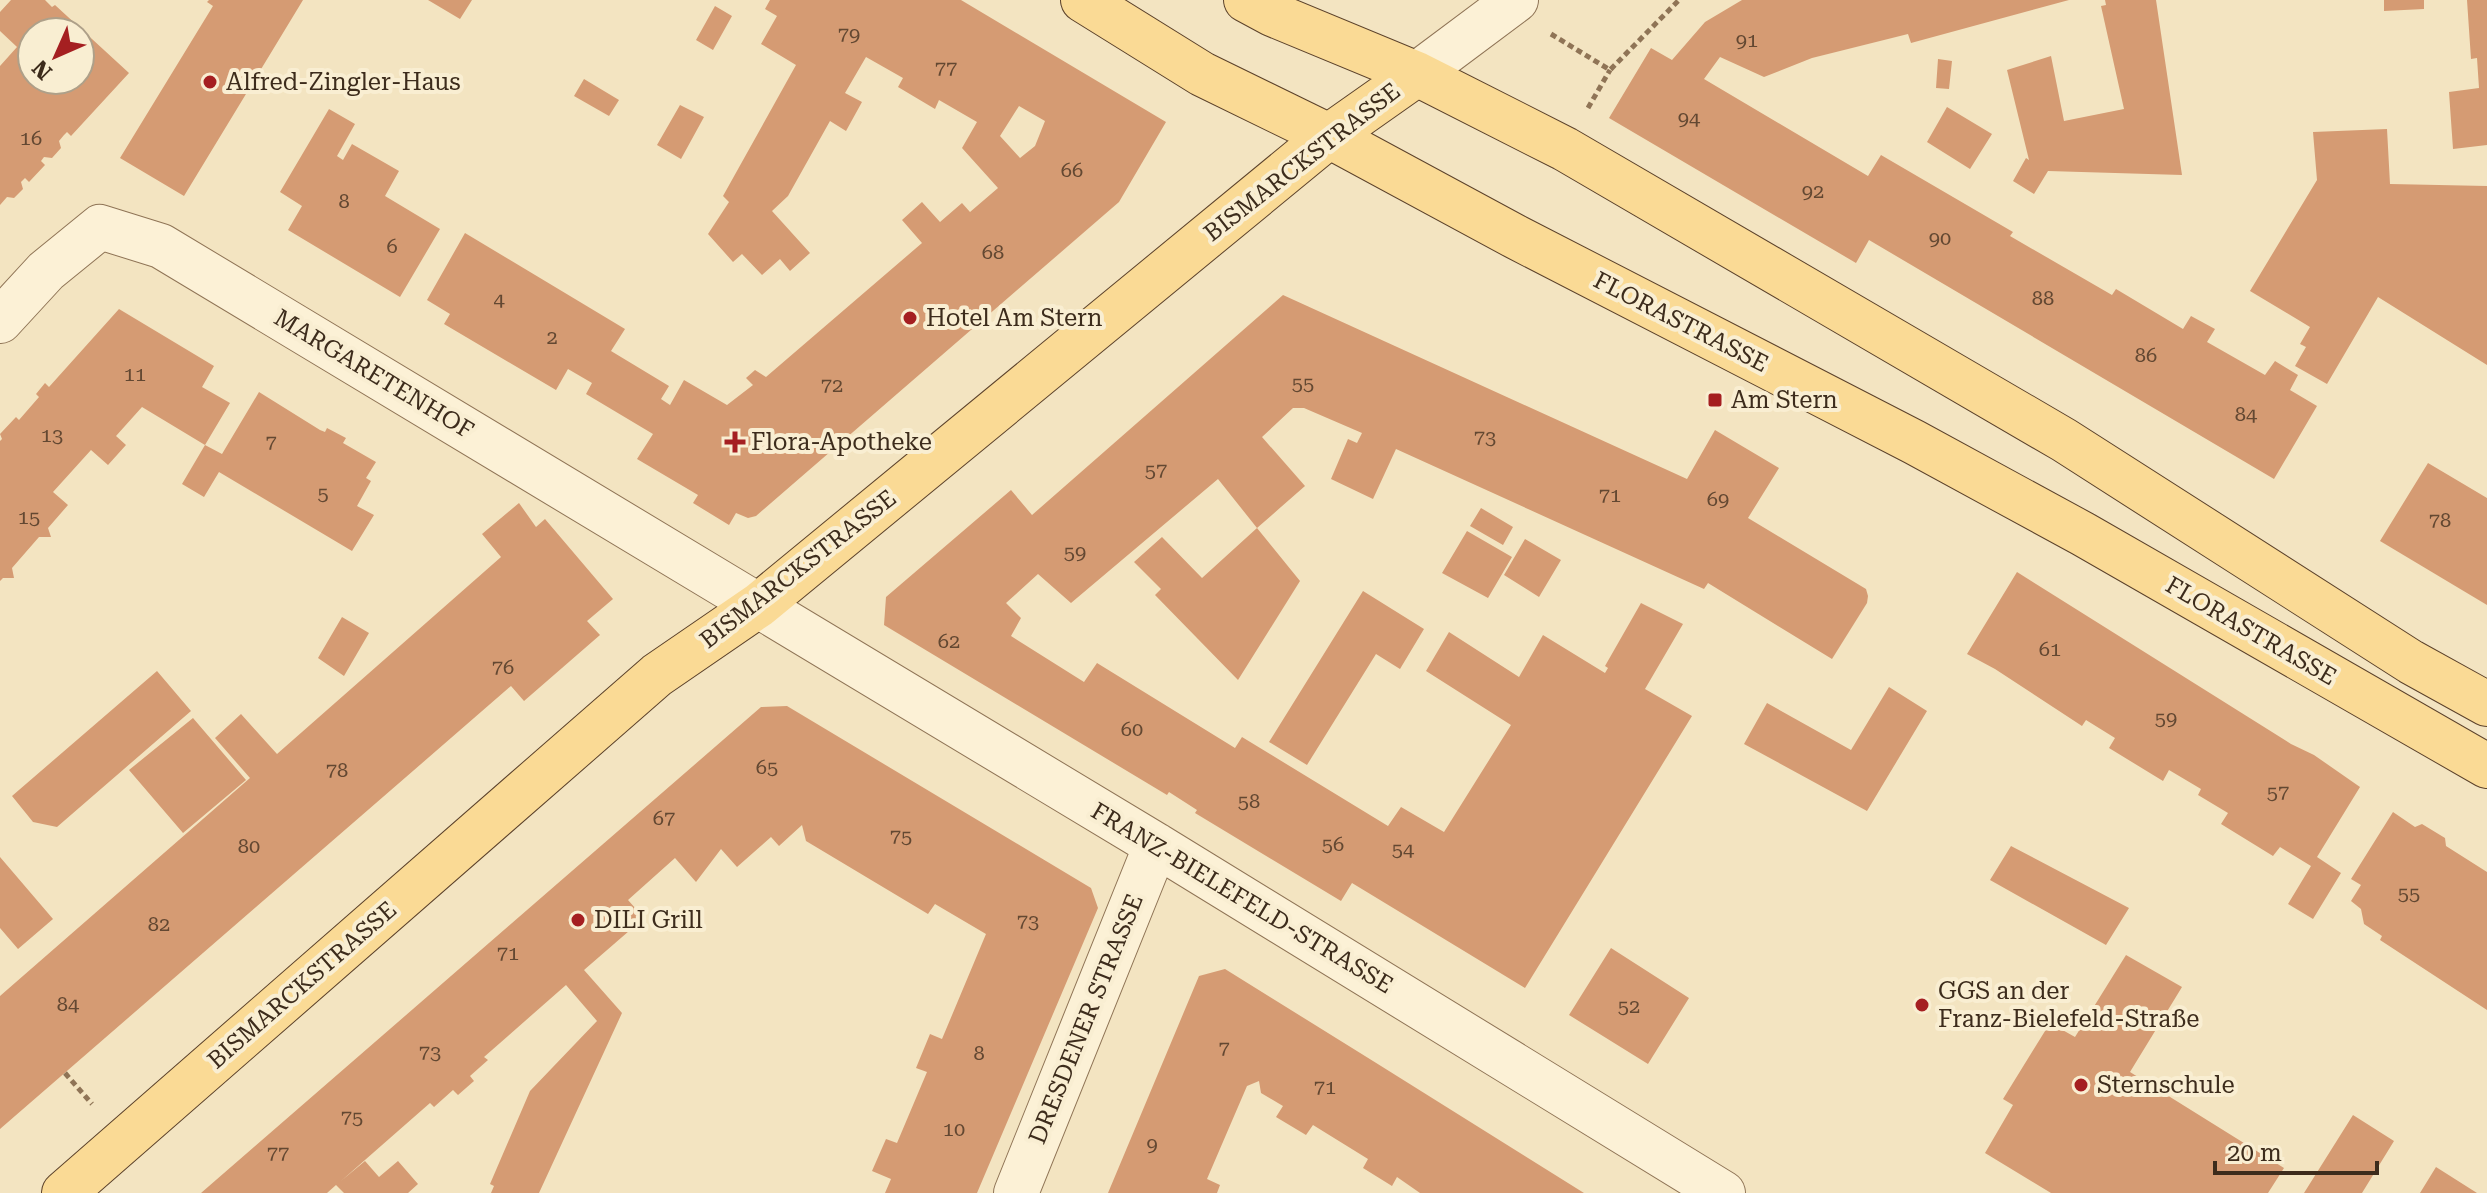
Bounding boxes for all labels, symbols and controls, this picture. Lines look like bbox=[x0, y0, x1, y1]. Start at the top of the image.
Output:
north arrow bbox=[16, 16, 96, 96]
house number: 79 bbox=[838, 22, 860, 46]
house number: 91 bbox=[1736, 28, 1758, 52]
text: N bbox=[27, 55, 57, 85]
house number: 77 bbox=[935, 56, 957, 80]
place label: Alfred-Zingler-Haus bbox=[226, 68, 461, 96]
marker: Alfred-Zingler-Haus bbox=[201, 73, 219, 91]
street label: BISMARCKSTRASSE bbox=[1199, 77, 1405, 247]
house number: 94 bbox=[1678, 106, 1701, 130]
house number: 16 bbox=[20, 126, 42, 150]
house number: 66 bbox=[1061, 158, 1083, 182]
house number: 92 bbox=[1802, 179, 1824, 203]
house number: 8 bbox=[338, 189, 350, 213]
house number: 90 bbox=[1929, 226, 1951, 250]
house number: 6 bbox=[386, 234, 398, 258]
house number: 68 bbox=[982, 240, 1004, 264]
street label: FLORASTRASSE bbox=[1589, 266, 1773, 378]
house number: 88 bbox=[2032, 286, 2054, 310]
house number: 4 bbox=[493, 287, 505, 311]
street label: MARGARETENHOF bbox=[269, 303, 479, 445]
place label: Hotel Am Stern bbox=[926, 304, 1102, 332]
marker: Hotel Am Stern bbox=[901, 309, 919, 327]
house number: 2 bbox=[546, 325, 558, 349]
house number: 86 bbox=[2135, 343, 2157, 367]
house number: 11 bbox=[124, 362, 146, 386]
house number: 55 bbox=[1292, 371, 1314, 395]
house number: 72 bbox=[821, 373, 843, 397]
place label: Am Stern bbox=[1731, 386, 1838, 414]
marker: Am Stern bbox=[1706, 391, 1724, 409]
house number: 84 bbox=[2235, 402, 2258, 426]
house number: 13 bbox=[41, 423, 63, 447]
house number: 73 bbox=[1474, 425, 1496, 449]
place label: Flora-Apotheke bbox=[751, 428, 932, 456]
house number: 7 bbox=[265, 430, 277, 454]
marker: Flora-Apotheke bbox=[726, 433, 744, 451]
house number: 57 bbox=[1145, 458, 1167, 482]
house number: 5 bbox=[317, 481, 329, 505]
house number: 71 bbox=[1599, 483, 1621, 507]
street label: BISMARCKSTRASSE bbox=[695, 484, 901, 654]
house number: 69 bbox=[1707, 487, 1729, 511]
house number: 15 bbox=[18, 505, 40, 529]
house number: 78 bbox=[2429, 508, 2451, 532]
house number: 59 bbox=[1064, 540, 1086, 564]
street label: FLORASTRASSE bbox=[2161, 571, 2341, 691]
house number: 62 bbox=[938, 629, 960, 653]
house number: 61 bbox=[2039, 637, 2061, 661]
house number: 76 bbox=[492, 655, 514, 679]
house number: 59 bbox=[2155, 706, 2177, 730]
house number: 60 bbox=[1121, 717, 1143, 741]
house number: 65 bbox=[756, 755, 778, 779]
house number: 78 bbox=[326, 758, 348, 782]
house number: 57 bbox=[2267, 780, 2289, 804]
house number: 58 bbox=[1238, 789, 1260, 813]
street label: FRANZ-BIELEFELD-STRASSE bbox=[1086, 797, 1398, 999]
house number: 67 bbox=[653, 806, 675, 830]
house number: 75 bbox=[890, 824, 912, 848]
house number: 56 bbox=[1322, 832, 1344, 856]
house number: 80 bbox=[238, 834, 260, 858]
house number: 54 bbox=[1392, 837, 1415, 861]
house number: 55 bbox=[2398, 881, 2420, 905]
street label: DRESDENER STRASSE bbox=[1023, 890, 1149, 1148]
street label: BISMARCKSTRASSE bbox=[202, 895, 402, 1075]
place label: DILI Grill bbox=[594, 906, 703, 934]
house number: 73 bbox=[1017, 909, 1039, 933]
marker: DILI Grill bbox=[569, 911, 587, 929]
house number: 82 bbox=[148, 912, 170, 936]
house number: 71 bbox=[497, 941, 519, 965]
place label: GGS an der Franz-Bielefeld-Straße bbox=[1938, 977, 2199, 1033]
house number: 84 bbox=[57, 992, 80, 1016]
house number: 52 bbox=[1618, 994, 1640, 1018]
marker: GGS an der Franz-Bielefeld-Straße bbox=[1913, 996, 1931, 1014]
house number: 7 bbox=[1218, 1036, 1230, 1060]
house number: 73 bbox=[419, 1040, 441, 1064]
house number: 8 bbox=[973, 1041, 985, 1065]
place label: Sternschule bbox=[2097, 1071, 2235, 1099]
house number: 71 bbox=[1314, 1075, 1336, 1099]
marker: Sternschule bbox=[2072, 1076, 2090, 1094]
house number: 75 bbox=[341, 1105, 363, 1129]
house number: 10 bbox=[943, 1117, 965, 1141]
scale bar bbox=[2215, 1125, 2377, 1175]
house number: 9 bbox=[1146, 1132, 1158, 1156]
text: 20 m bbox=[2227, 1139, 2282, 1167]
house number: 77 bbox=[267, 1141, 289, 1165]

